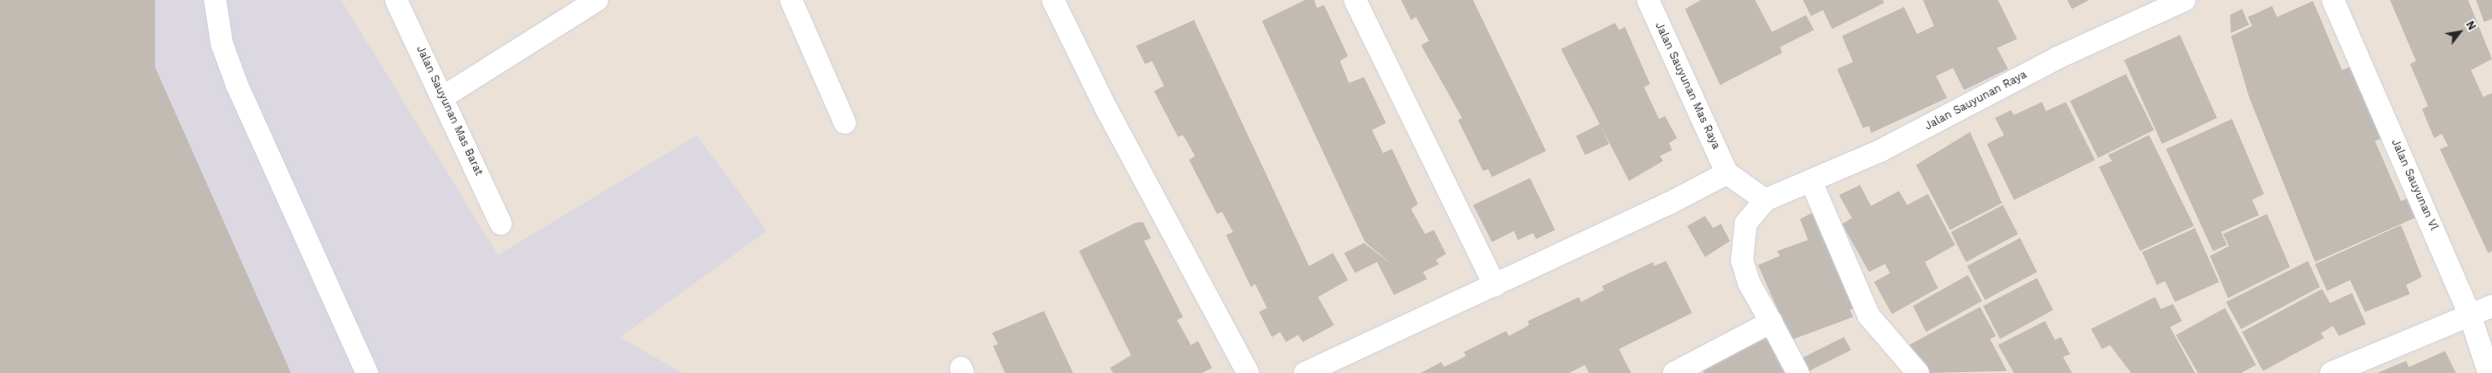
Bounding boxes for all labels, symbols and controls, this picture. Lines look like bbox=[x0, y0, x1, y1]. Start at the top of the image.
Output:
north arrow bbox=[2440, 12, 2480, 52]
text: N bbox=[2463, 19, 2478, 32]
street label: Jalan Sauyunan Mas Raya bbox=[1652, 20, 1722, 152]
street label: Jalan Sauyunan Mas Barat bbox=[413, 44, 485, 178]
street label: Jalan Sauyunan Raya bbox=[1923, 69, 2029, 133]
street label: Jalan Sauyunan Vl bbox=[2388, 137, 2440, 233]

